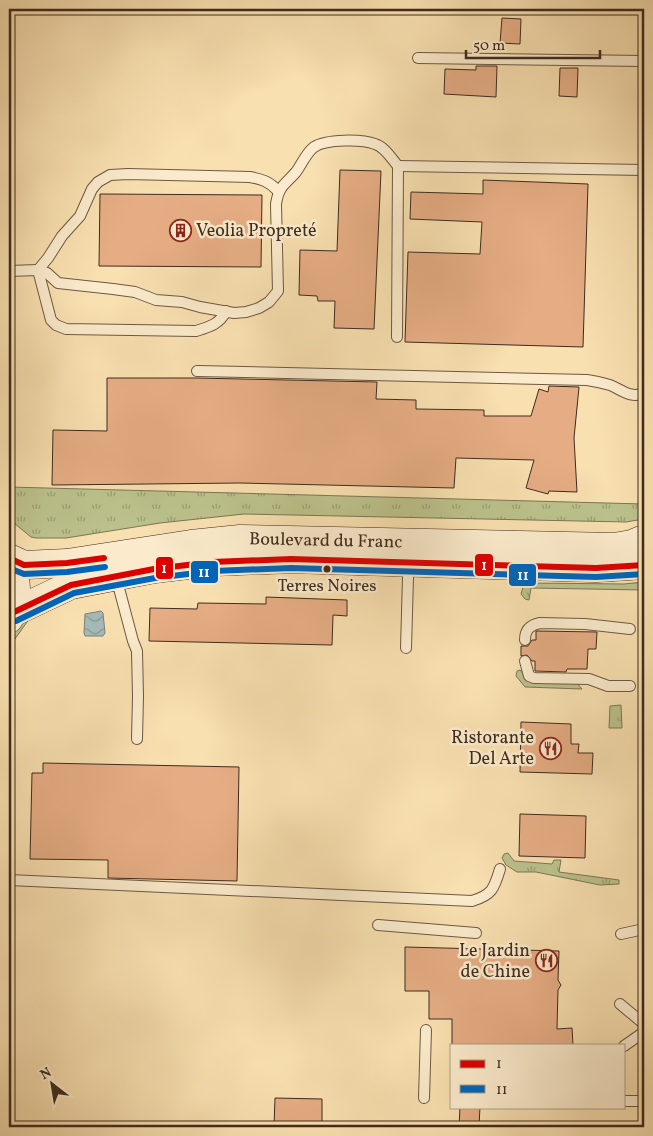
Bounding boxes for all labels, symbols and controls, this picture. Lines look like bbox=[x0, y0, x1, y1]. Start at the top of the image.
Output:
scale bar bbox=[466, 28, 599, 60]
text: 50 m bbox=[473, 36, 505, 57]
building icon: Veolia Propreté bbox=[168, 219, 192, 243]
place label: Veolia Propreté bbox=[196, 219, 317, 244]
street label: Boulevard du Franc bbox=[249, 527, 403, 555]
line badge: 1 bbox=[474, 553, 494, 577]
line badge: 1 bbox=[155, 556, 174, 580]
text: 1 bbox=[481, 557, 487, 576]
text: 1 bbox=[161, 560, 167, 579]
line badge: 11 bbox=[190, 560, 219, 584]
line badge: 11 bbox=[508, 563, 537, 587]
text: 11 bbox=[198, 564, 210, 583]
marker: Terres Noires bbox=[322, 564, 332, 574]
text: 11 bbox=[517, 567, 529, 586]
place label: Terres Noires bbox=[277, 575, 377, 598]
place label: Ristorante Del Arte bbox=[451, 726, 534, 772]
restaurant icon: Ristorante Del Arte bbox=[538, 736, 562, 760]
place label: Le Jardin de Chine bbox=[459, 939, 530, 985]
restaurant icon: Le Jardin de Chine bbox=[534, 949, 558, 973]
legend bbox=[450, 1044, 626, 1108]
text: 1 bbox=[496, 1054, 502, 1075]
north arrow bbox=[28, 1058, 78, 1108]
text: N bbox=[37, 1063, 55, 1085]
text: 11 bbox=[496, 1080, 508, 1101]

